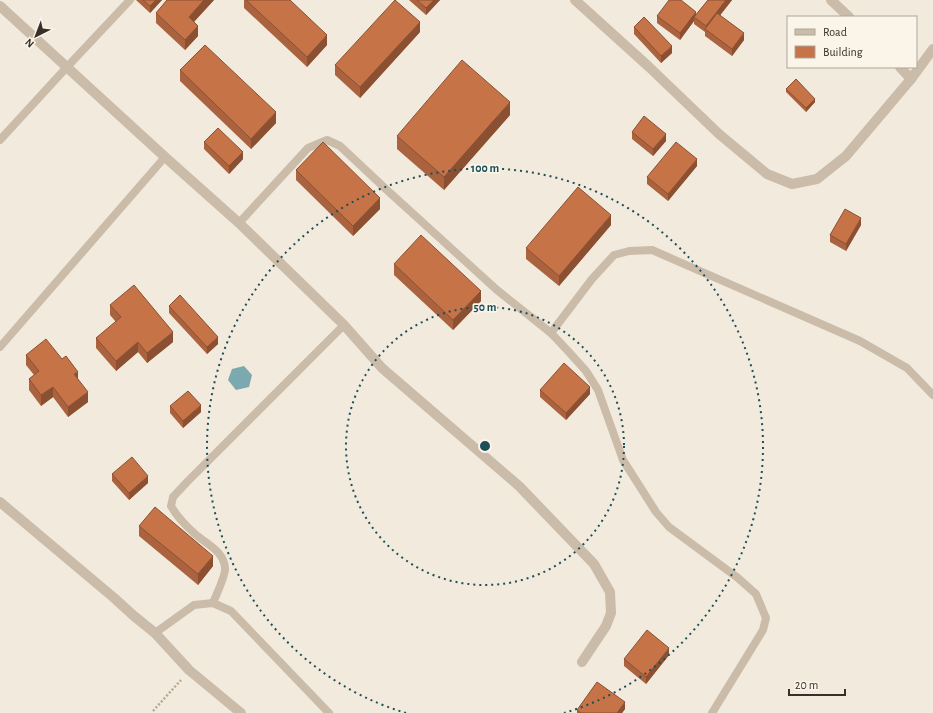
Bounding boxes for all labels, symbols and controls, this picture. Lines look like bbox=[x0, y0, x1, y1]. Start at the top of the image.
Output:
north arrow bbox=[16, 16, 56, 56]
legend bbox=[787, 16, 917, 68]
text: Road bbox=[823, 26, 847, 38]
text: N bbox=[23, 36, 36, 50]
text: Building bbox=[823, 46, 863, 58]
text: 100 m bbox=[471, 162, 499, 174]
text: 50 m bbox=[474, 301, 497, 313]
centre of rings bbox=[478, 439, 492, 453]
scale bar bbox=[789, 671, 845, 697]
text: 20 m bbox=[795, 679, 818, 691]

